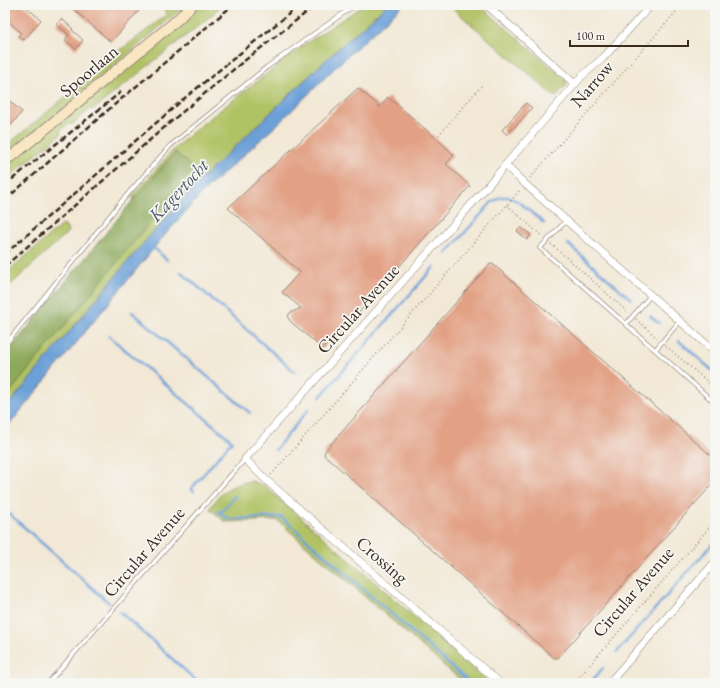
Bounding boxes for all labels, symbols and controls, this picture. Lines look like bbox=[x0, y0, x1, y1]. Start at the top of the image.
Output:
scale bar bbox=[570, 22, 688, 48]
text: 100 m bbox=[576, 28, 606, 44]
street label: Spoorlaan bbox=[55, 39, 123, 102]
street label: Narrow bbox=[565, 55, 619, 112]
water label: Kagertocht bbox=[142, 152, 215, 228]
street label: Circular Avenue bbox=[311, 259, 404, 358]
street label: Circular Avenue bbox=[98, 502, 189, 602]
street label: Crossing bbox=[352, 531, 413, 588]
street label: Circular Avenue bbox=[587, 542, 678, 642]

